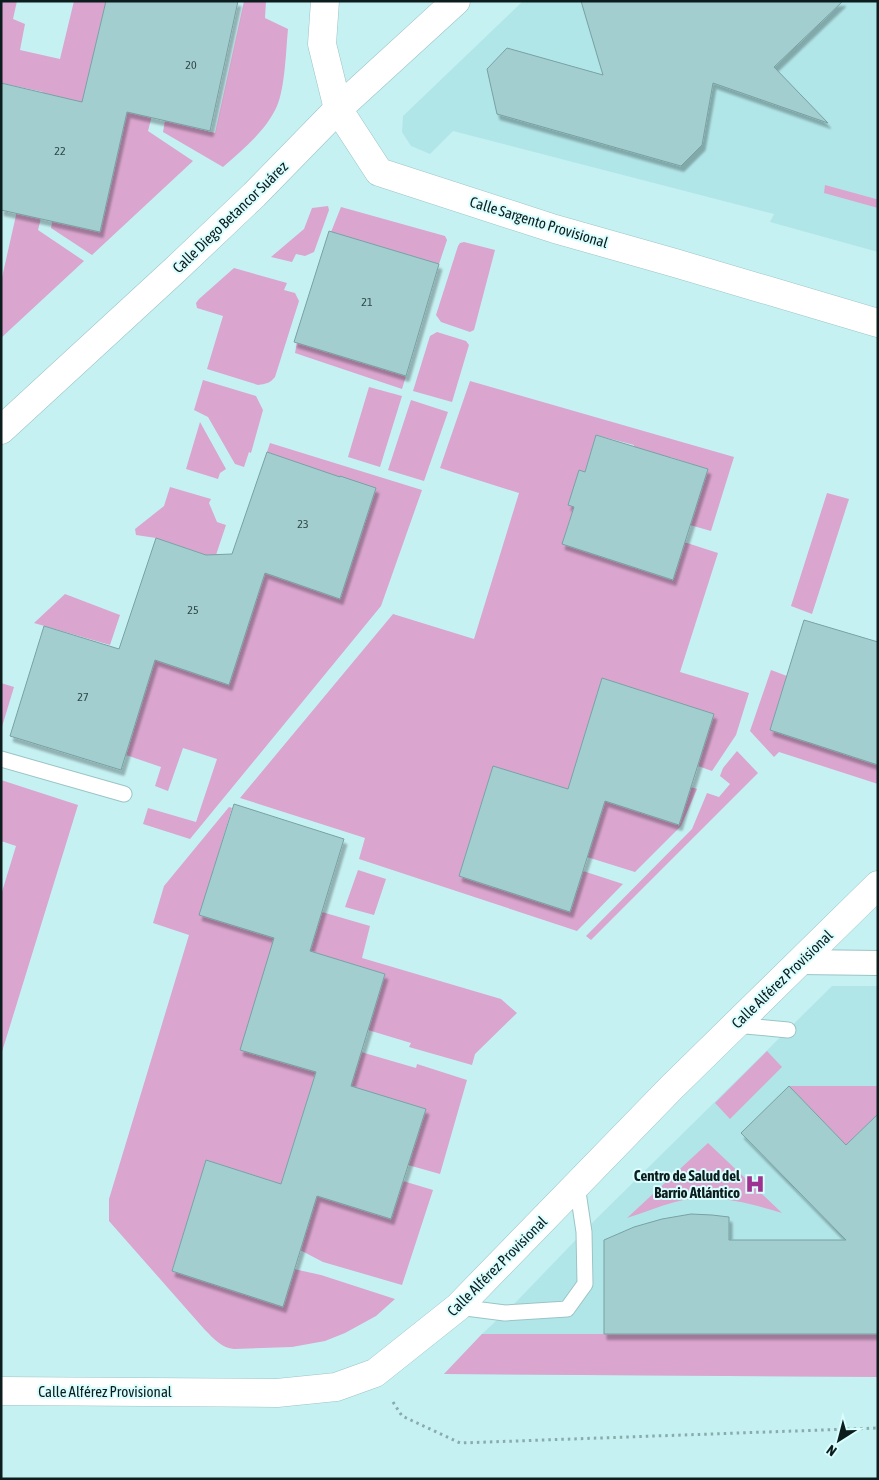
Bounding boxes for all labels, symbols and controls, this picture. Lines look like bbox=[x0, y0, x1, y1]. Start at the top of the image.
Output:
house number: 20 bbox=[185, 58, 197, 72]
house number: 22 bbox=[54, 144, 66, 158]
street label: Calle Diego Betancor Suárez bbox=[169, 157, 291, 276]
street label: Calle Sargento Provisional bbox=[468, 193, 610, 251]
house number: 21 bbox=[361, 295, 373, 309]
house number: 23 bbox=[297, 517, 309, 531]
house number: 25 bbox=[187, 603, 199, 617]
house number: 27 bbox=[77, 690, 89, 704]
street label: Calle Alférez Provisional bbox=[728, 926, 836, 1032]
place label: Centro de Salud del Barrio Atlántico bbox=[634, 1167, 741, 1201]
hospital icon: Centro de Salud del Barrio Atlántico bbox=[744, 1173, 766, 1195]
street label: Calle Alférez Provisional bbox=[444, 1213, 550, 1319]
street label: Calle Alférez Provisional bbox=[38, 1383, 172, 1400]
north arrow bbox=[814, 1415, 864, 1465]
text: N bbox=[823, 1442, 839, 1459]

